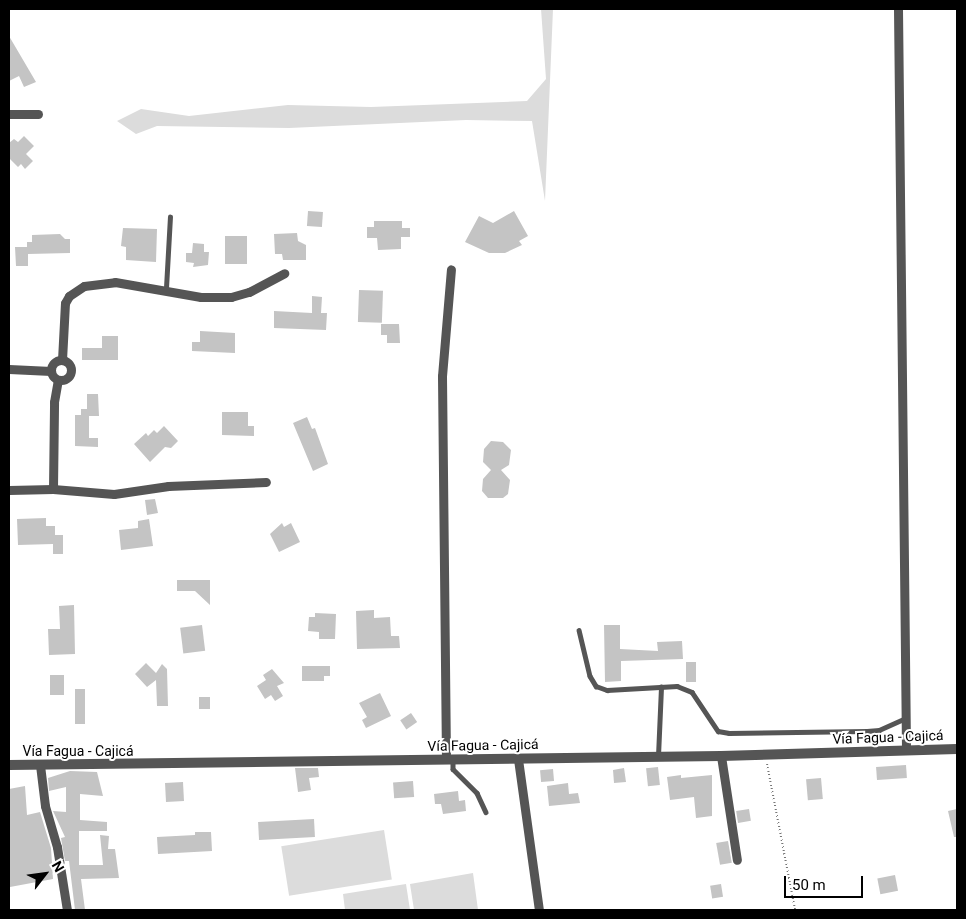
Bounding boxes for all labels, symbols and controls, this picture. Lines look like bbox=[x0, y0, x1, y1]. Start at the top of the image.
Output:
street label: Vía Fagua - Cajicá bbox=[832, 727, 944, 747]
street label: Vía Fagua - Cajicá bbox=[427, 736, 539, 754]
street label: Vía Fagua - Cajicá bbox=[22, 743, 134, 759]
north arrow bbox=[20, 849, 70, 899]
text: N bbox=[49, 858, 67, 875]
scale bar bbox=[786, 866, 865, 898]
text: 50 m bbox=[792, 876, 826, 894]

